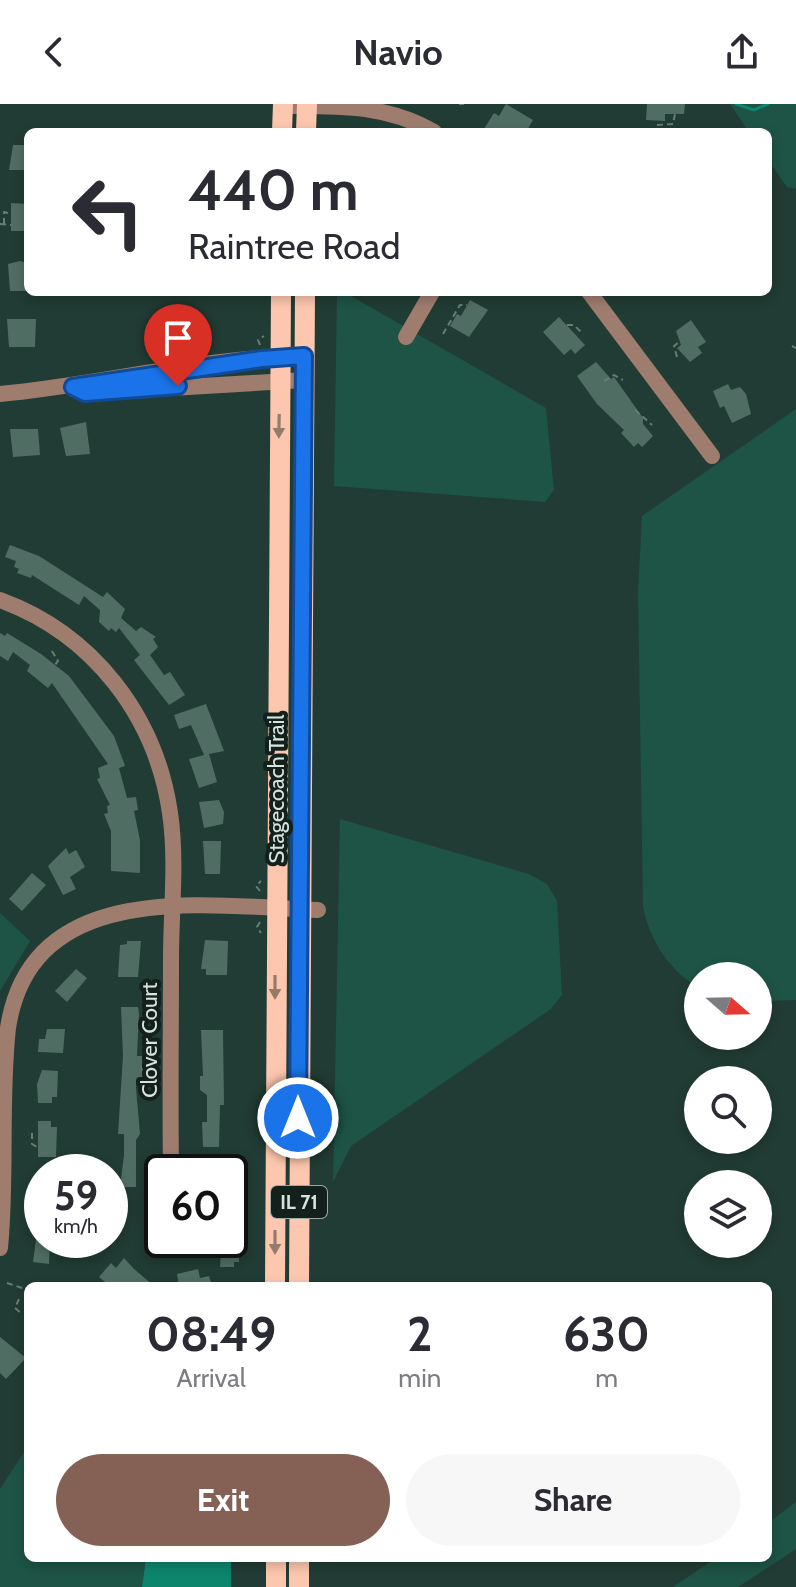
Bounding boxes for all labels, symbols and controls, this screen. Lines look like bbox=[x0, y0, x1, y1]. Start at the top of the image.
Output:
icon: back bbox=[32, 30, 76, 74]
text: Navio bbox=[353, 30, 443, 74]
icon: share bbox=[720, 30, 764, 74]
text: 440 m bbox=[188, 156, 358, 224]
icon: left bbox=[56, 160, 160, 264]
text: Raintree Road bbox=[188, 224, 400, 268]
pin bbox=[144, 304, 212, 386]
icon: arrive bbox=[156, 316, 200, 360]
one-way arrow bbox=[273, 414, 285, 439]
street label: Stagecoach Trail bbox=[263, 714, 290, 864]
north arrow bbox=[684, 962, 772, 1050]
map controls bbox=[684, 962, 772, 1258]
one-way arrow bbox=[269, 975, 281, 1000]
street label: Clover Court bbox=[136, 982, 163, 1098]
button: search bbox=[684, 1066, 772, 1154]
position arrow bbox=[256, 1076, 340, 1160]
speed limit sign: 60 bbox=[144, 1154, 248, 1258]
button: layers bbox=[684, 1170, 772, 1258]
text: 59 bbox=[54, 1171, 98, 1220]
road number: IL 71 bbox=[271, 1186, 327, 1218]
text: km/h bbox=[54, 1214, 98, 1238]
one-way arrow bbox=[269, 1230, 281, 1255]
text: 08:49 bbox=[146, 1305, 276, 1363]
text: 2 bbox=[407, 1305, 432, 1363]
text: 630 bbox=[563, 1305, 650, 1363]
text: Arrival bbox=[177, 1362, 246, 1394]
text: min bbox=[398, 1362, 441, 1394]
text: m bbox=[595, 1362, 618, 1394]
button: Exit bbox=[56, 1454, 390, 1546]
button: Share bbox=[406, 1454, 740, 1546]

